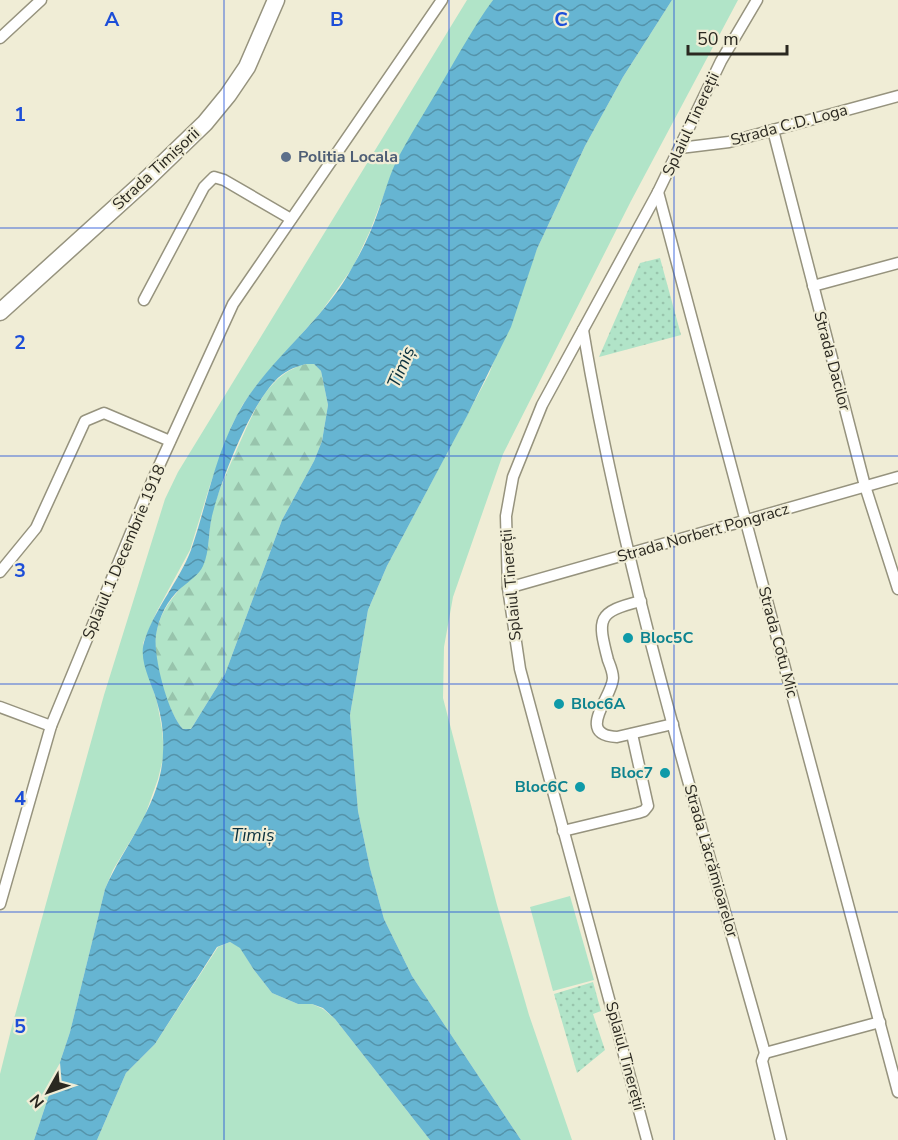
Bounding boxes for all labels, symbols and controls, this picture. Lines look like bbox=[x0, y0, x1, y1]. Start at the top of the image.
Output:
text: A bbox=[105, 6, 120, 33]
text: B bbox=[330, 6, 344, 33]
text: C bbox=[554, 6, 568, 33]
scale bar bbox=[688, 18, 787, 56]
text: 50 m bbox=[697, 27, 739, 51]
street label: Splaiul Tinereții bbox=[657, 69, 725, 179]
street label: Strada C.D. Loga bbox=[728, 99, 850, 151]
text: 1 bbox=[14, 101, 26, 128]
street label: Strada Timișorii bbox=[108, 123, 204, 215]
place label: Politia Locala bbox=[298, 146, 398, 168]
marker: Politia Locala bbox=[279, 150, 293, 164]
street label: Strada Dacilor bbox=[808, 309, 856, 413]
text: 2 bbox=[14, 329, 26, 356]
water label: Timiș bbox=[382, 342, 420, 392]
street label: Splaiul 1 Decembrie 1918 bbox=[77, 462, 171, 642]
street label: Strada Norbert Pongracz bbox=[615, 498, 791, 568]
street label: Splaiul Tinereții bbox=[495, 528, 527, 642]
text: 3 bbox=[14, 557, 26, 584]
street label: Strada Cotu Mic bbox=[753, 584, 804, 700]
place label: Bloc5C bbox=[640, 627, 693, 649]
marker: Bloc5C bbox=[621, 631, 635, 645]
place label: Bloc6A bbox=[571, 693, 625, 715]
marker: Bloc6A bbox=[552, 697, 566, 711]
place label: Bloc7 bbox=[611, 762, 653, 784]
marker: Bloc7 bbox=[658, 766, 672, 780]
place label: Bloc6C bbox=[515, 776, 568, 798]
marker: Bloc6C bbox=[573, 780, 587, 794]
street label: Strada Lăcrămioarelor bbox=[679, 782, 743, 940]
text: 4 bbox=[14, 785, 26, 812]
water label: Timiș bbox=[231, 823, 275, 847]
street label: Splaiul Tinereții bbox=[600, 999, 650, 1113]
text: 5 bbox=[14, 1013, 26, 1040]
north arrow bbox=[18, 1062, 78, 1122]
text: N bbox=[25, 1089, 50, 1113]

